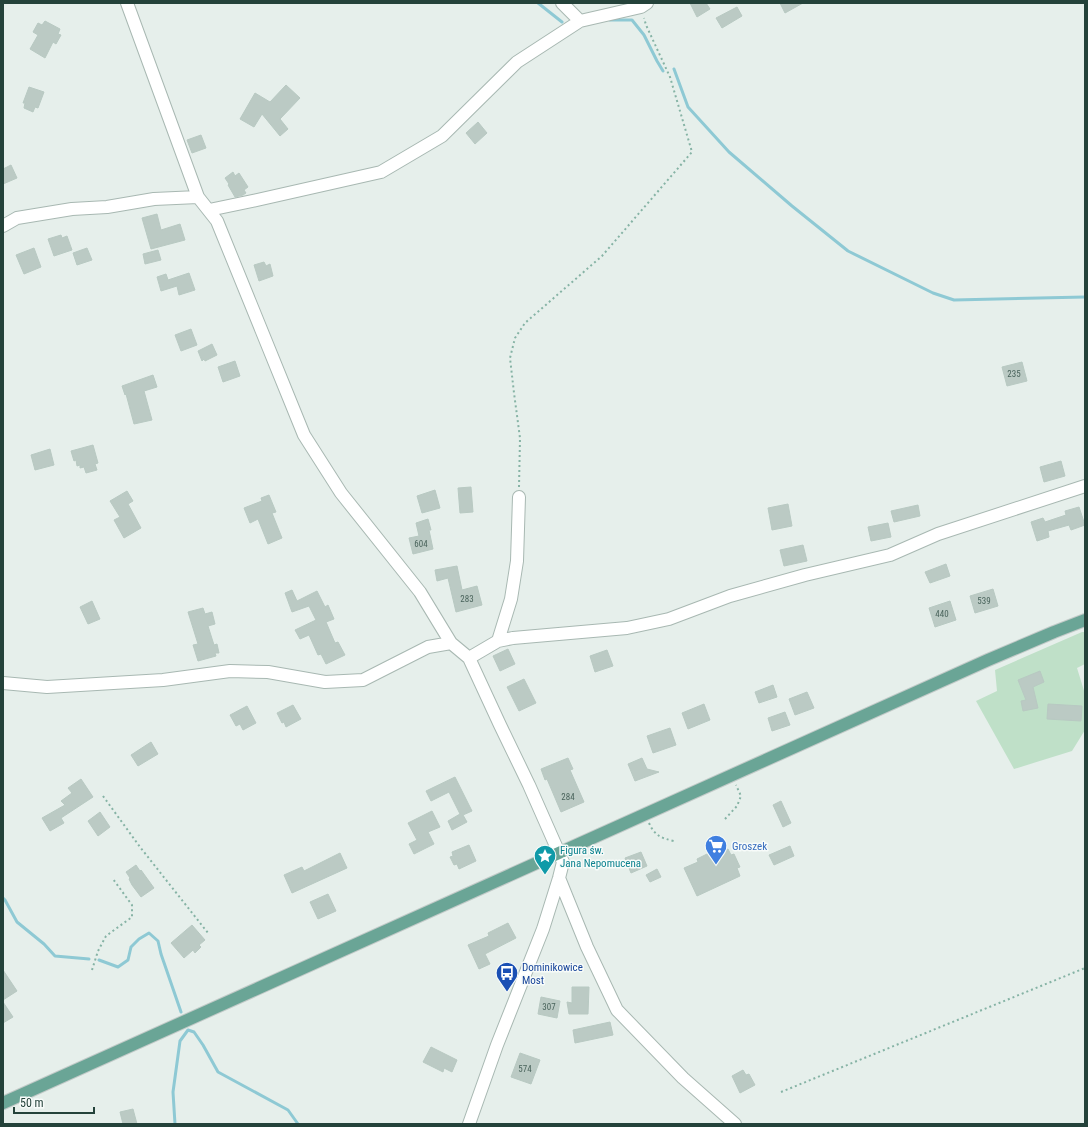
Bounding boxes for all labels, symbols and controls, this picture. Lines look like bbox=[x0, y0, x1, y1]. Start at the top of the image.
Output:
house number: 235 bbox=[1007, 369, 1021, 379]
house number: 604 bbox=[414, 539, 428, 549]
house number: 283 bbox=[460, 594, 474, 604]
house number: 539 bbox=[977, 596, 991, 606]
house number: 440 bbox=[935, 609, 949, 619]
house number: 284 bbox=[561, 792, 575, 802]
supermarket icon: Groszek bbox=[703, 833, 729, 866]
place label: Groszek bbox=[732, 840, 767, 853]
place icon: Figura św. Jana Nepomucena bbox=[532, 843, 558, 876]
place label: Figura św. Jana Nepomucena bbox=[560, 844, 641, 870]
bus stop icon: Dominikowice Most bbox=[494, 960, 520, 993]
place label: Dominikowice Most bbox=[522, 961, 583, 987]
house number: 307 bbox=[542, 1002, 556, 1012]
house number: 574 bbox=[518, 1064, 532, 1074]
scale bar bbox=[14, 1089, 94, 1115]
text: 50 m bbox=[20, 1096, 44, 1110]

